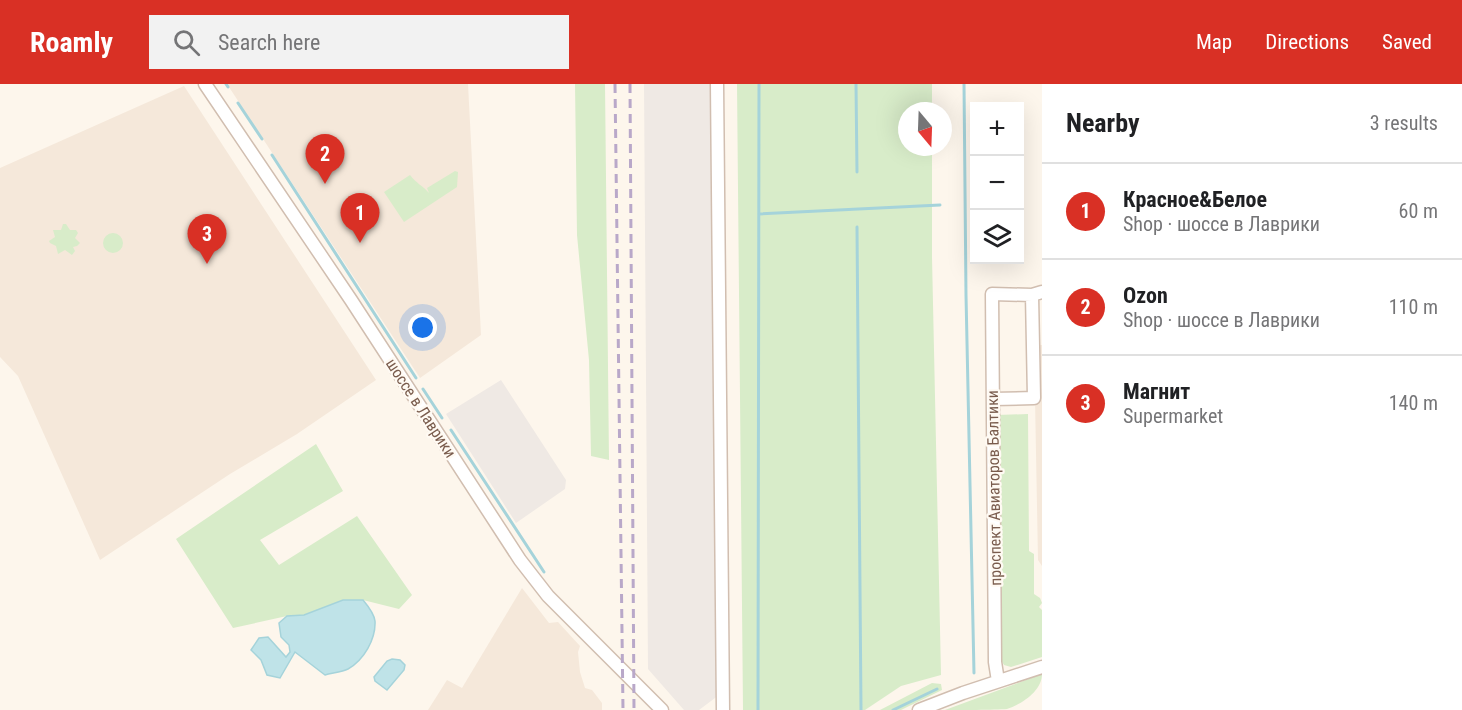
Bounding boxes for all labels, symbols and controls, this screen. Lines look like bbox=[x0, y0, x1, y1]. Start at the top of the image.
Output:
search box bbox=[149, 15, 569, 69]
text: Roamly bbox=[30, 26, 113, 59]
icon: search bbox=[170, 26, 203, 59]
text: Search here bbox=[218, 30, 320, 55]
text: Map bbox=[1196, 30, 1232, 54]
text: Directions bbox=[1265, 30, 1349, 54]
text: Saved bbox=[1382, 30, 1432, 54]
north arrow bbox=[898, 102, 952, 156]
map controls bbox=[970, 102, 1024, 264]
button: + bbox=[970, 102, 1024, 156]
text: Nearby bbox=[1066, 108, 1140, 138]
text: 3 results bbox=[1370, 111, 1438, 135]
pin: 2 bbox=[306, 135, 344, 184]
button: − bbox=[970, 156, 1024, 210]
text: Красное&Белое bbox=[1123, 187, 1267, 212]
pin: 1 bbox=[340, 194, 380, 243]
text: 1 bbox=[1080, 199, 1091, 223]
text: 60 m bbox=[1399, 199, 1438, 223]
button: layers bbox=[970, 210, 1024, 264]
text: Shop · шоссе в Лаврики bbox=[1123, 212, 1320, 236]
pin: 3 bbox=[188, 214, 226, 264]
text: Ozon bbox=[1123, 283, 1168, 308]
text: 2 bbox=[1080, 295, 1091, 319]
text: 110 m bbox=[1389, 295, 1438, 319]
text: Shop · шоссе в Лаврики bbox=[1123, 308, 1320, 332]
your location bbox=[408, 313, 437, 342]
street label: шоссе в Лаврики bbox=[382, 355, 460, 461]
text: Магнит bbox=[1123, 379, 1190, 404]
street label: проспект Авиаторов Балтики bbox=[983, 390, 1005, 586]
text: 3 bbox=[1080, 391, 1091, 415]
text: 140 m bbox=[1389, 391, 1438, 415]
text: Supermarket bbox=[1123, 404, 1223, 428]

